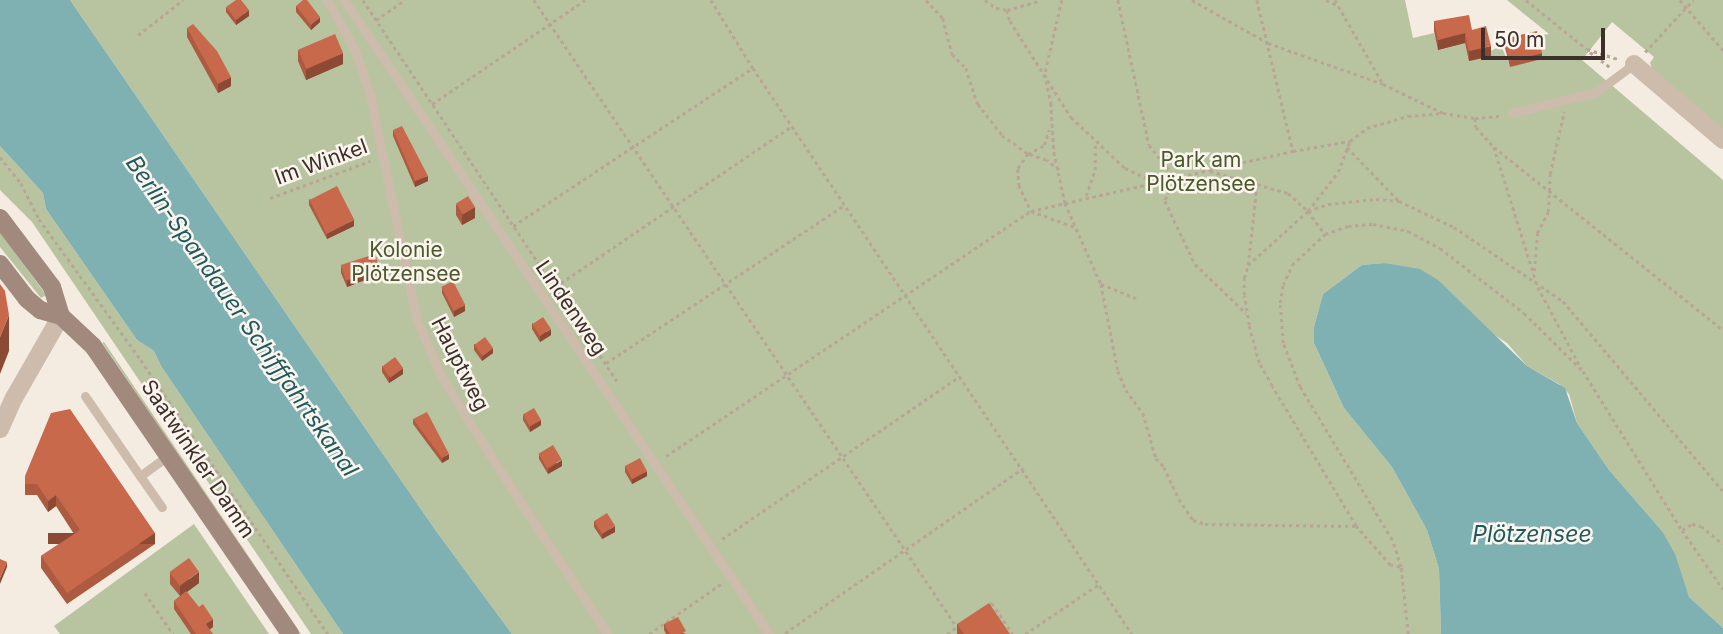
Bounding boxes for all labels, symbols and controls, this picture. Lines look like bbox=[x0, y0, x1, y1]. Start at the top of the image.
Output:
scale bar bbox=[1485, 14, 1609, 58]
text: 50 m bbox=[1494, 27, 1544, 52]
street label: Im Winkel bbox=[271, 134, 371, 190]
park label: Park am Plötzensee bbox=[1146, 147, 1256, 197]
water label: Berlin-Spandauer Schifffahrtskanal bbox=[120, 150, 364, 482]
park label: Kolonie Plötzensee bbox=[351, 237, 461, 287]
street label: Lindenweg bbox=[530, 256, 612, 360]
street label: Hauptweg bbox=[426, 313, 494, 415]
street label: Saatwinkler Damm bbox=[136, 375, 260, 543]
water label: Plötzensee bbox=[1472, 520, 1592, 548]

